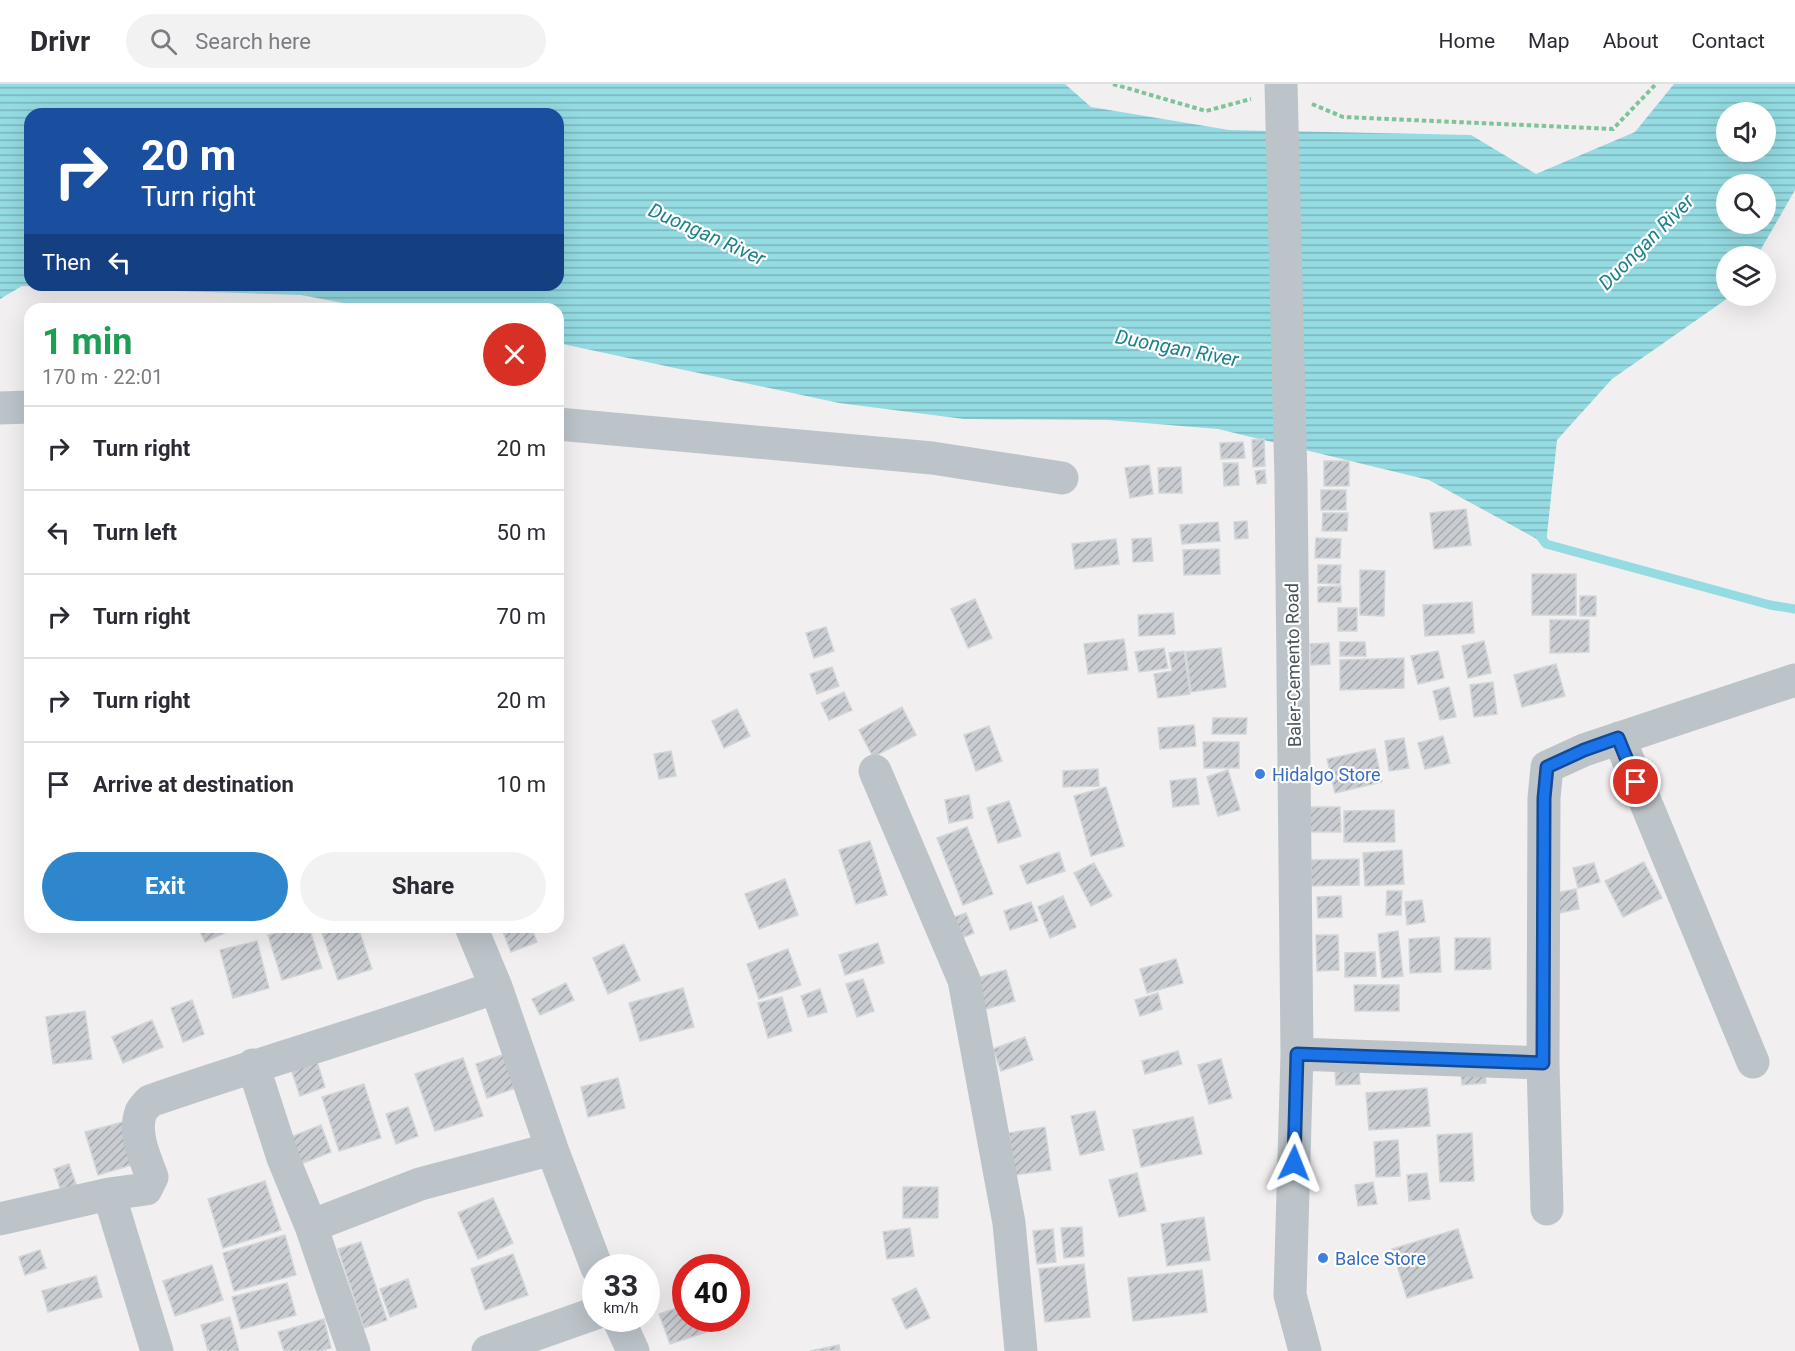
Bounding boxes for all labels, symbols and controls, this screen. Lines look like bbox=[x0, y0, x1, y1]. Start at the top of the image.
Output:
search box bbox=[126, 14, 546, 68]
text: Drivr bbox=[30, 25, 90, 58]
icon: search bbox=[147, 25, 180, 58]
text: Search here bbox=[195, 29, 311, 54]
text: Home bbox=[1439, 29, 1495, 53]
text: Map bbox=[1528, 29, 1570, 53]
text: About bbox=[1603, 29, 1659, 53]
text: Contact bbox=[1692, 29, 1765, 53]
map controls bbox=[1716, 102, 1776, 306]
button: sound bbox=[1716, 102, 1776, 162]
text: 20 m bbox=[141, 131, 236, 180]
icon: right bbox=[42, 132, 120, 210]
button: search bbox=[1716, 174, 1776, 234]
text: Turn right bbox=[141, 181, 256, 213]
water label: Duongan River bbox=[1593, 188, 1700, 295]
water label: Duongan River bbox=[645, 198, 770, 271]
icon: left bbox=[103, 246, 136, 279]
button: layers bbox=[1716, 246, 1776, 306]
text: Then bbox=[42, 250, 91, 275]
text: 1 min bbox=[42, 321, 133, 363]
button: close bbox=[483, 323, 546, 386]
water label: Duongan River bbox=[1113, 324, 1242, 372]
text: 170 m · 22:01 bbox=[42, 365, 163, 389]
icon: right bbox=[42, 432, 75, 465]
text: Turn right bbox=[93, 436, 190, 461]
text: 20 m bbox=[497, 436, 546, 461]
icon: left bbox=[42, 516, 75, 549]
text: Turn left bbox=[93, 520, 177, 545]
text: 50 m bbox=[497, 520, 546, 545]
street label: Baler-Cemento Road bbox=[1281, 583, 1305, 747]
icon: right bbox=[42, 600, 75, 633]
text: Turn right bbox=[93, 604, 190, 629]
text: 70 m bbox=[497, 604, 546, 629]
icon: right bbox=[42, 684, 75, 717]
text: Turn right bbox=[93, 688, 190, 713]
text: 20 m bbox=[497, 688, 546, 713]
pin bbox=[1610, 756, 1661, 807]
place label: Hidalgo Store bbox=[1272, 764, 1381, 785]
icon: arrive bbox=[1619, 765, 1652, 798]
marker: Hidalgo Store bbox=[1253, 767, 1267, 781]
icon: arrive bbox=[42, 768, 75, 801]
text: Arrive at destination bbox=[93, 772, 294, 797]
text: 10 m bbox=[497, 772, 546, 797]
button: Exit bbox=[42, 852, 288, 921]
button: Share bbox=[300, 852, 546, 921]
position arrow bbox=[1262, 1131, 1326, 1195]
place label: Balce Store bbox=[1335, 1248, 1426, 1269]
marker: Balce Store bbox=[1316, 1251, 1330, 1265]
speed limit sign: 40 bbox=[672, 1254, 750, 1332]
text: 33 bbox=[604, 1268, 638, 1303]
text: km/h bbox=[603, 1299, 639, 1317]

